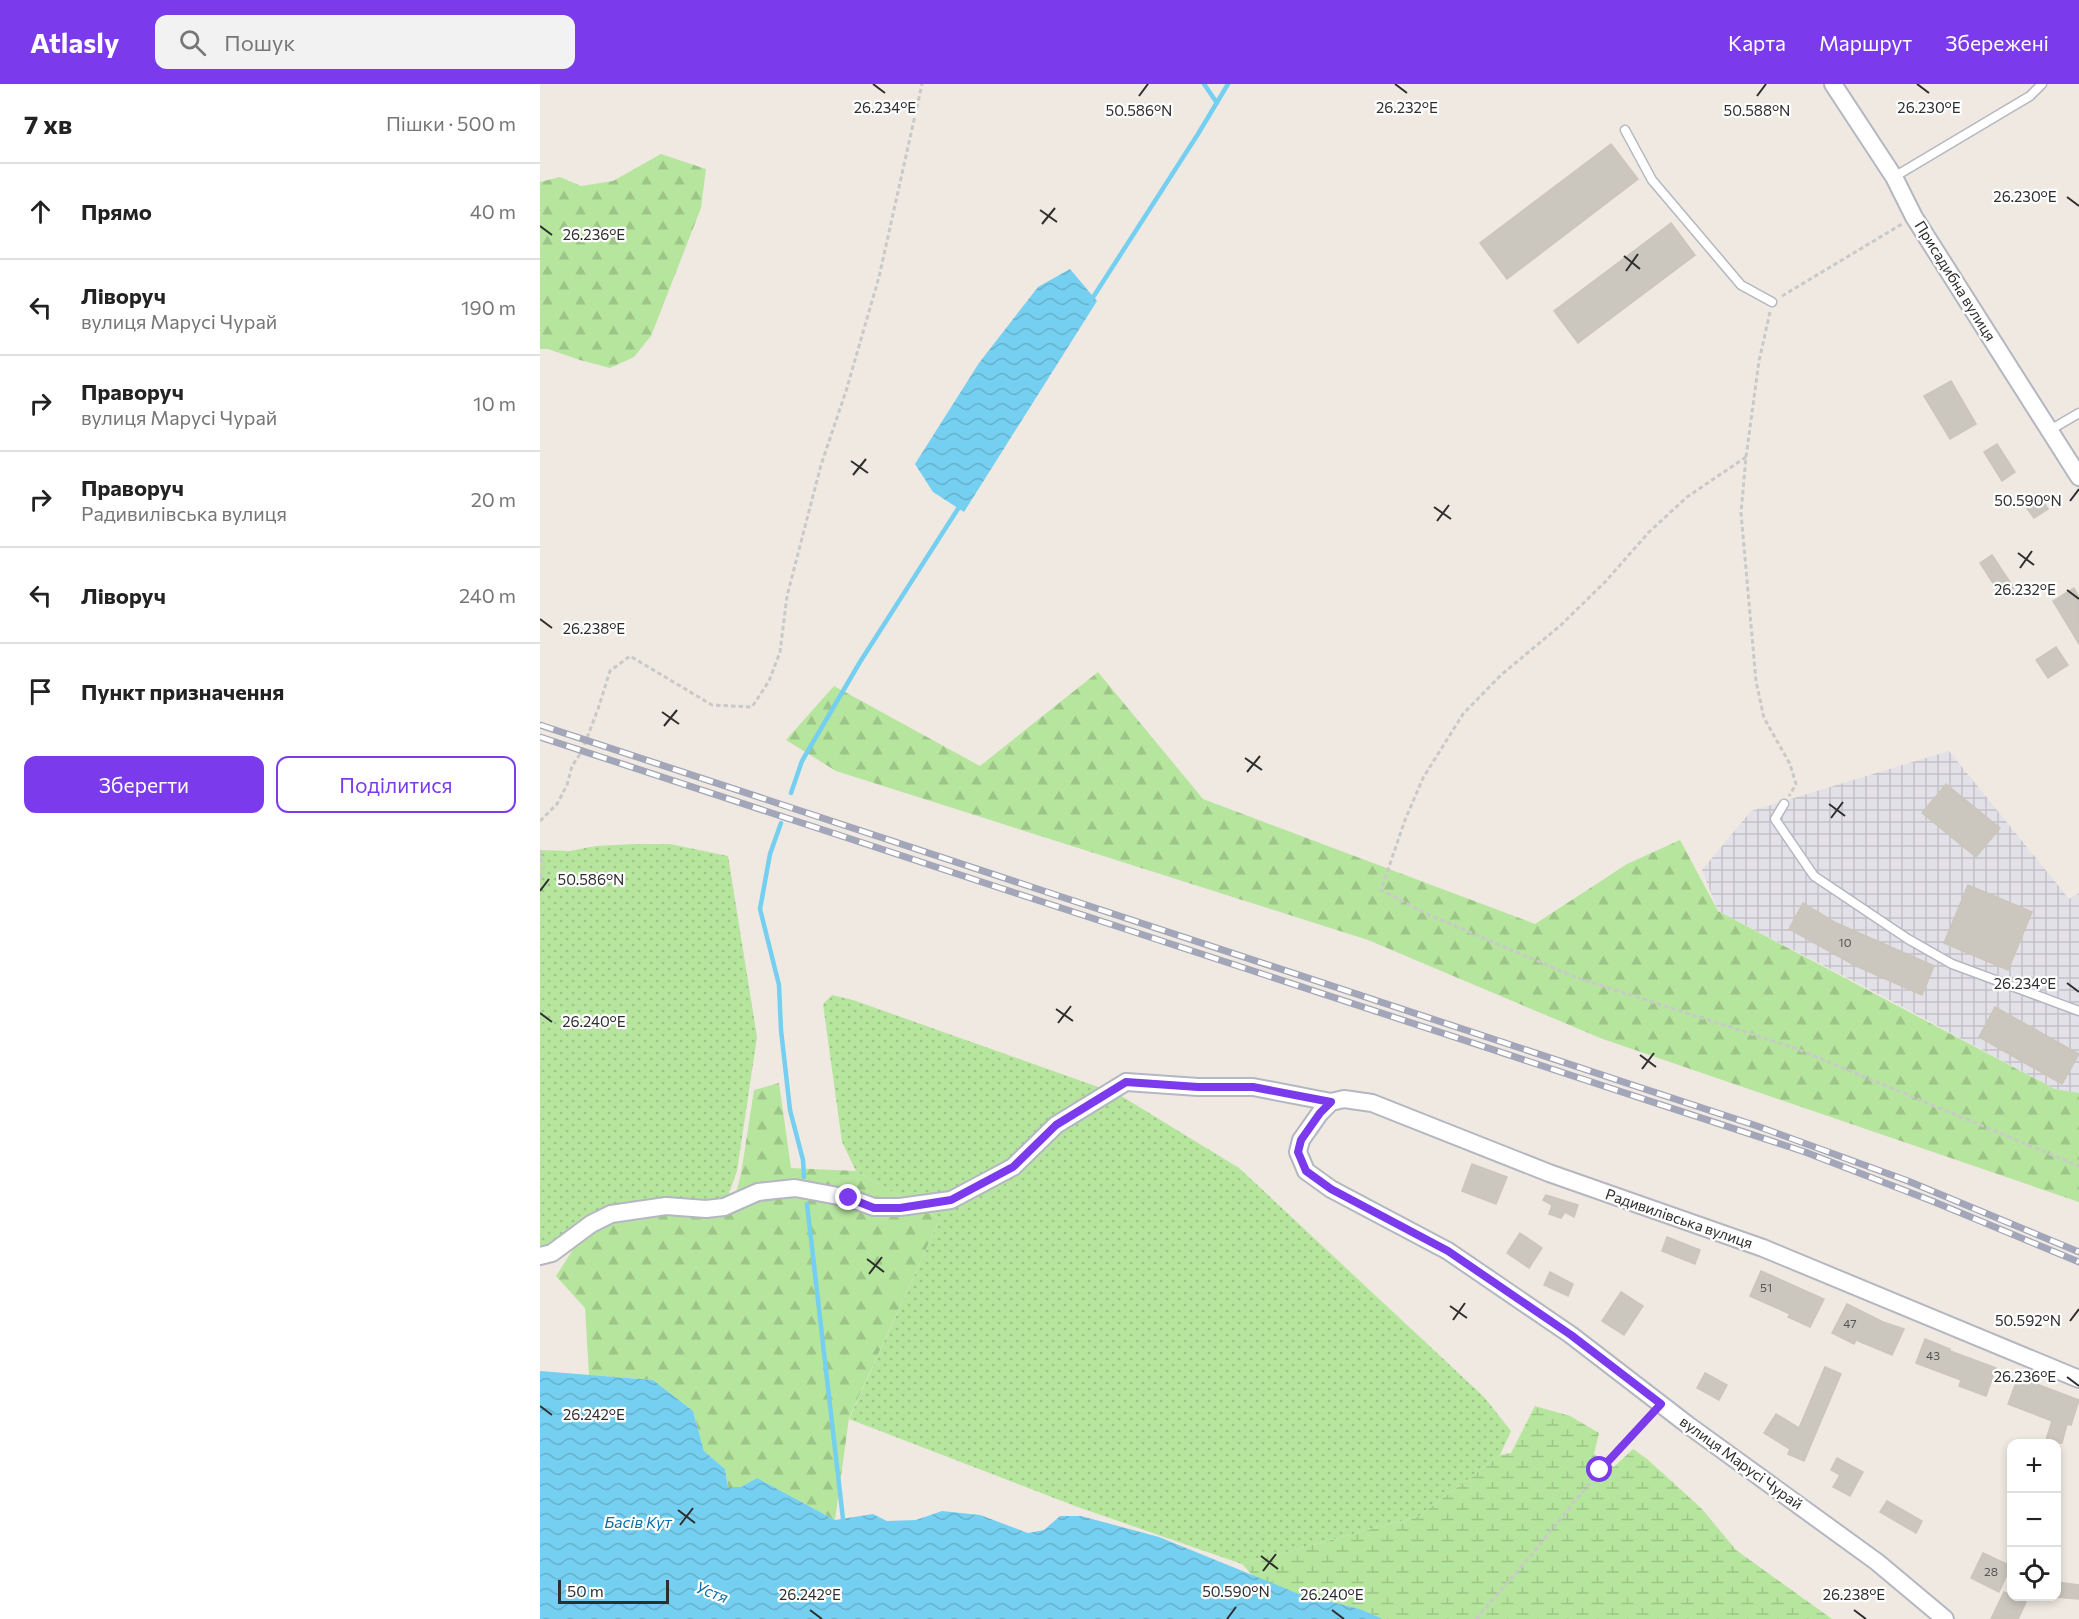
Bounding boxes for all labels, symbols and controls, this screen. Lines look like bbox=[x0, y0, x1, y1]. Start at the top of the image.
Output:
search box bbox=[155, 15, 575, 69]
text: Atlasly bbox=[30, 25, 119, 59]
icon: search bbox=[176, 26, 209, 59]
text: Пошук bbox=[224, 29, 295, 56]
text: Карта bbox=[1728, 30, 1786, 55]
text: Маршрут bbox=[1819, 30, 1912, 55]
text: Збережені bbox=[1945, 30, 2049, 55]
text: 26.234°E bbox=[854, 98, 916, 116]
text: 26.232°E bbox=[1376, 98, 1438, 116]
text: 26.230°E bbox=[1897, 98, 1961, 116]
text: 50.586°N bbox=[1106, 101, 1172, 119]
text: 50.588°N bbox=[1724, 101, 1790, 119]
text: 7 хв bbox=[24, 108, 72, 139]
text: Пішки · 500 m bbox=[386, 111, 516, 135]
text: 26.230°E bbox=[1993, 187, 2057, 205]
icon: ahead bbox=[24, 195, 57, 228]
text: Прямо bbox=[81, 198, 152, 225]
text: 40 m bbox=[470, 199, 516, 223]
street label: Присадибна вулиця bbox=[1912, 217, 2000, 344]
text: 26.236°E bbox=[563, 225, 625, 243]
text: Ліворуч bbox=[81, 282, 166, 309]
icon: left bbox=[24, 291, 57, 324]
text: 190 m bbox=[461, 295, 516, 319]
text: вулиця Марусі Чурай bbox=[81, 309, 277, 333]
text: Праворуч bbox=[81, 378, 184, 405]
icon: right bbox=[24, 387, 57, 420]
text: 10 m bbox=[473, 391, 516, 415]
text: вулиця Марусі Чурай bbox=[81, 405, 277, 429]
text: Праворуч bbox=[81, 474, 184, 501]
icon: right bbox=[24, 483, 57, 516]
text: 20 m bbox=[471, 487, 516, 511]
text: 50.590°N bbox=[1994, 491, 2062, 509]
text: Радивилівська вулиця bbox=[81, 501, 287, 525]
icon: left bbox=[24, 579, 57, 612]
text: 26.232°E bbox=[1994, 580, 2056, 598]
text: Ліворуч bbox=[81, 582, 166, 609]
text: 240 m bbox=[459, 583, 516, 607]
text: 26.238°E bbox=[563, 619, 625, 637]
icon: arrive bbox=[24, 675, 57, 708]
text: Пункт призначення bbox=[81, 678, 284, 705]
button: Зберегти bbox=[24, 756, 264, 813]
button: Поділитися bbox=[276, 756, 516, 813]
text: 50.586°N bbox=[558, 870, 624, 888]
house number: 10 bbox=[1839, 935, 1852, 949]
text: 26.234°E bbox=[1994, 974, 2056, 992]
text: 26.240°E bbox=[562, 1012, 626, 1030]
route end bbox=[835, 1184, 861, 1210]
street label: Радивилівська вулиця bbox=[1603, 1184, 1755, 1252]
house number: 51 bbox=[1760, 1280, 1772, 1294]
text: 50.592°N bbox=[1995, 1311, 2061, 1329]
house number: 47 bbox=[1843, 1316, 1857, 1330]
house number: 43 bbox=[1926, 1348, 1940, 1362]
text: 26.236°E bbox=[1994, 1367, 2056, 1385]
text: 26.242°E bbox=[563, 1405, 625, 1423]
street label: вулиця Марусі Чурай bbox=[1677, 1412, 1806, 1513]
map controls bbox=[2007, 1439, 2061, 1601]
button: + bbox=[2007, 1439, 2061, 1493]
route start bbox=[1586, 1456, 1612, 1482]
button: − bbox=[2007, 1493, 2061, 1547]
water label: Басів Кут bbox=[604, 1512, 673, 1531]
button: locate bbox=[2007, 1547, 2061, 1601]
house number: 28 bbox=[1984, 1564, 1998, 1578]
scale bar bbox=[558, 1577, 669, 1604]
water label: Устя bbox=[693, 1577, 731, 1606]
text: 50 m bbox=[567, 1581, 604, 1600]
text: 50.590°N bbox=[1202, 1582, 1270, 1600]
text: 26.242°E bbox=[779, 1585, 841, 1603]
text: 26.240°E bbox=[1300, 1585, 1364, 1603]
text: 26.238°E bbox=[1823, 1585, 1885, 1603]

